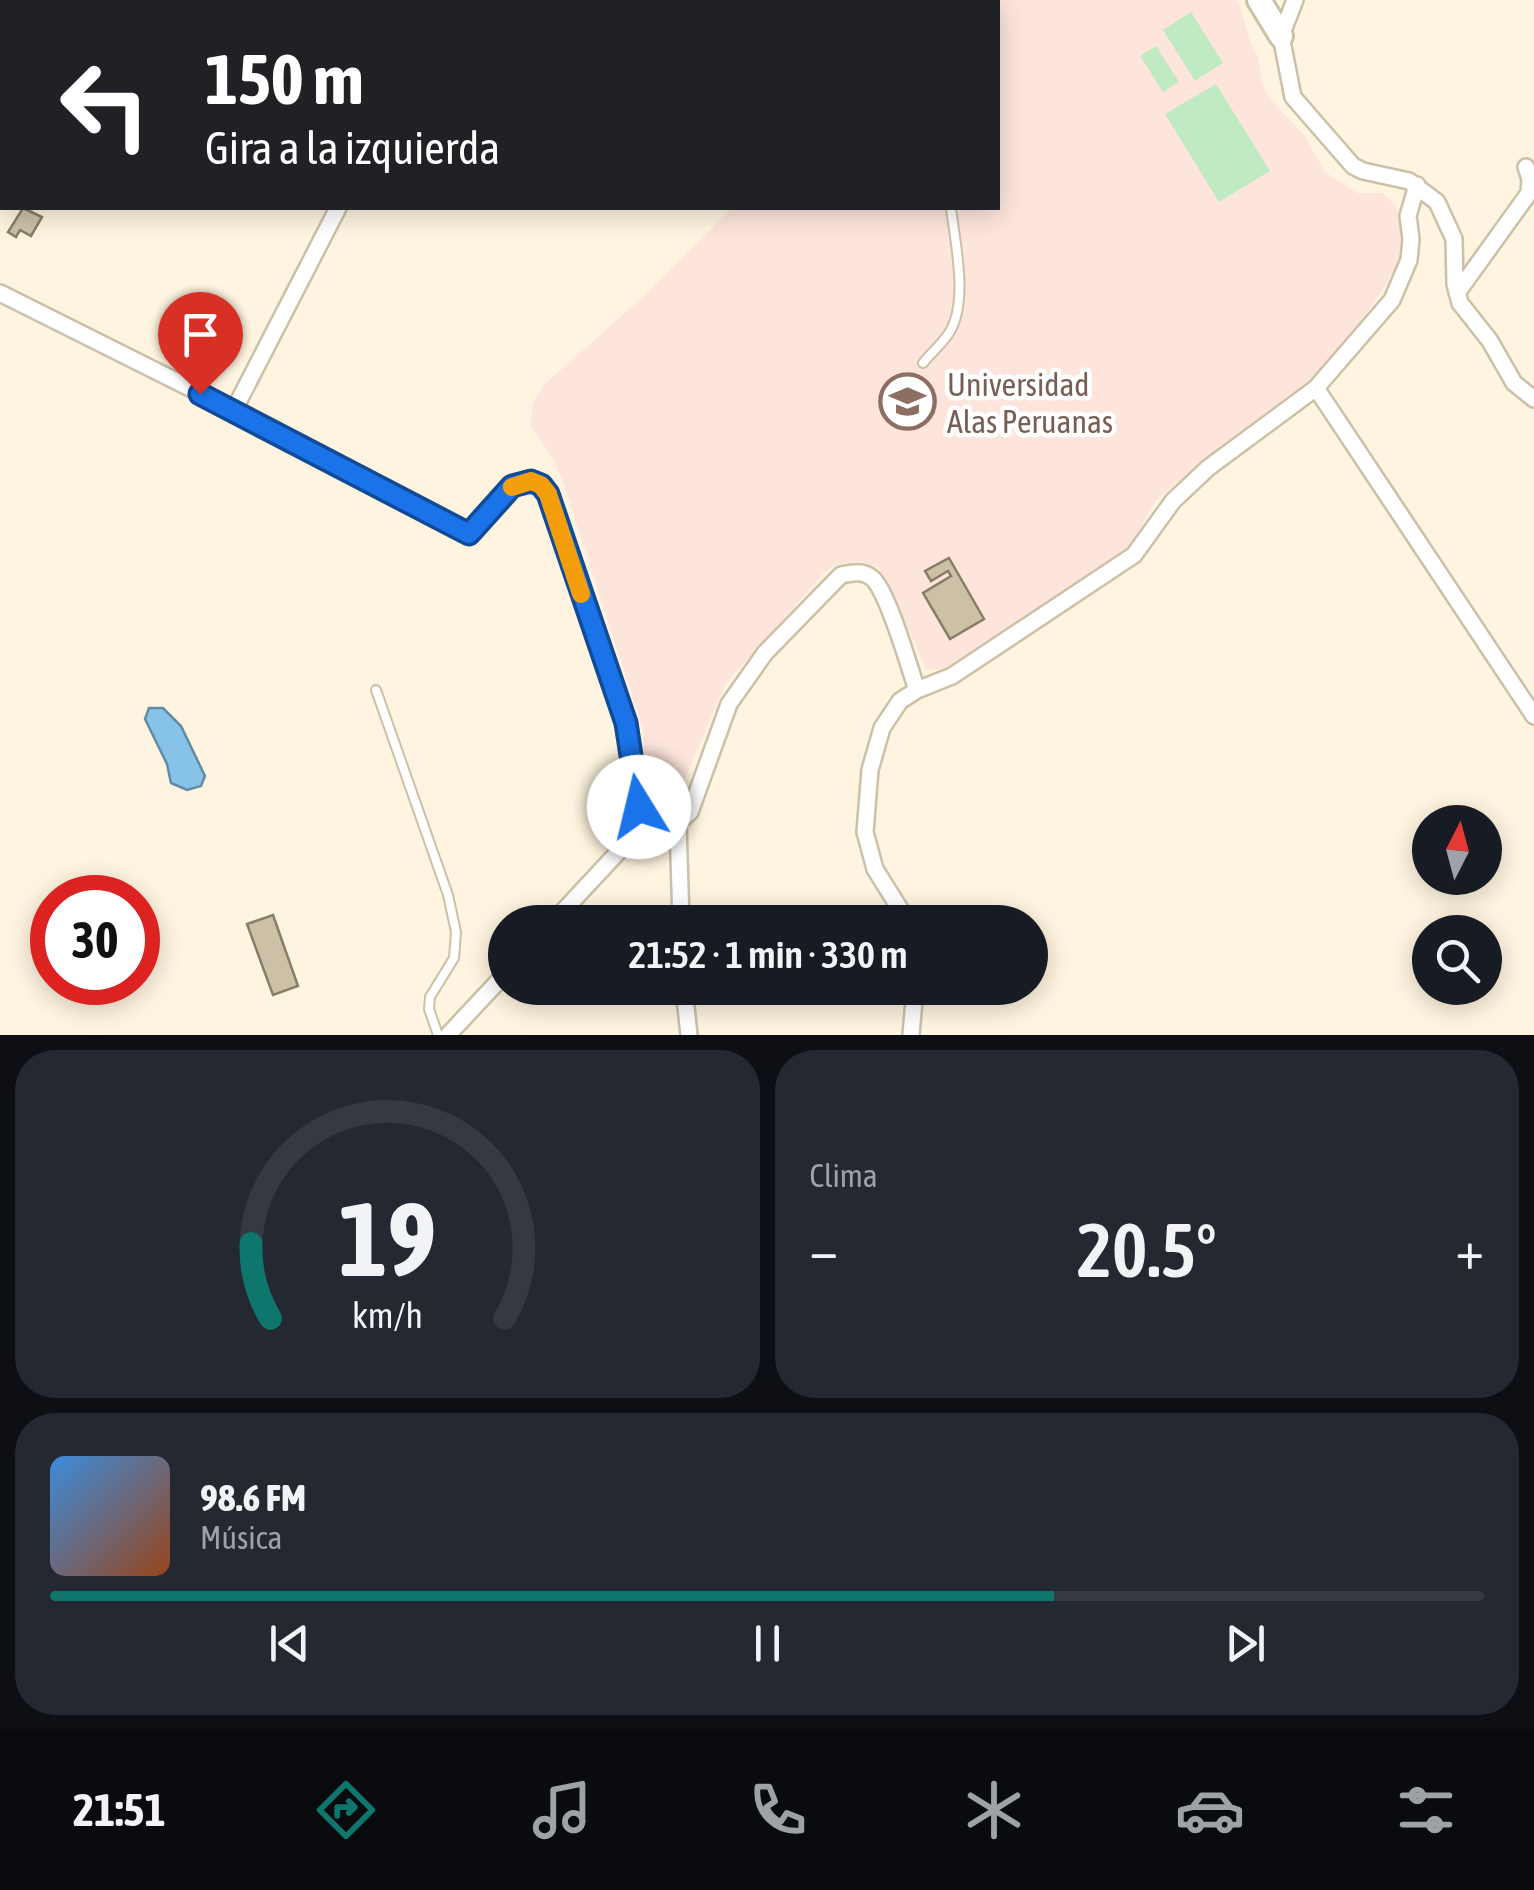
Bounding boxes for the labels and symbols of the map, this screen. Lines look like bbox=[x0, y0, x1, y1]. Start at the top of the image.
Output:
pin bbox=[158, 292, 243, 395]
place label: Universidad Alas Peruanas bbox=[947, 366, 1113, 440]
school or university icon: Universidad Alas Peruanas bbox=[878, 372, 938, 432]
position arrow bbox=[587, 755, 691, 859]
north arrow bbox=[1412, 805, 1502, 895]
speed limit sign: 30 bbox=[30, 875, 160, 1005]

